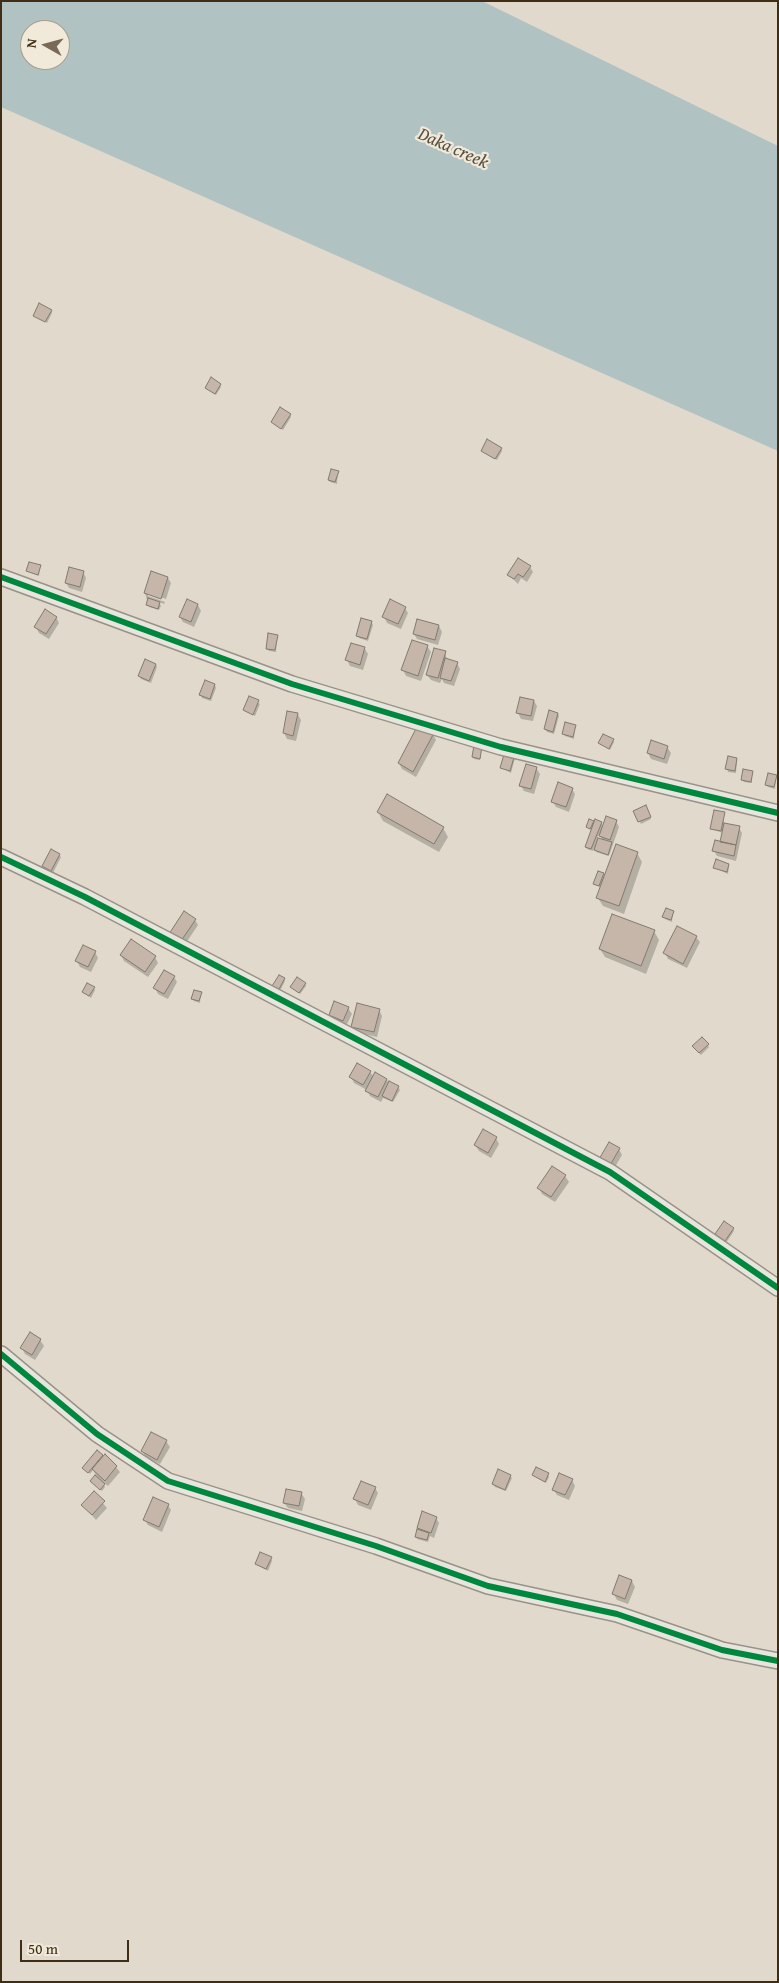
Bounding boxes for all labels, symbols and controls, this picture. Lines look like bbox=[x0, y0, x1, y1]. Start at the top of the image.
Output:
north arrow bbox=[20, 20, 70, 70]
text: N bbox=[21, 37, 42, 49]
water label: Daka creek bbox=[414, 124, 492, 174]
scale bar bbox=[22, 1930, 131, 1962]
text: 50 m bbox=[28, 1938, 58, 1959]

